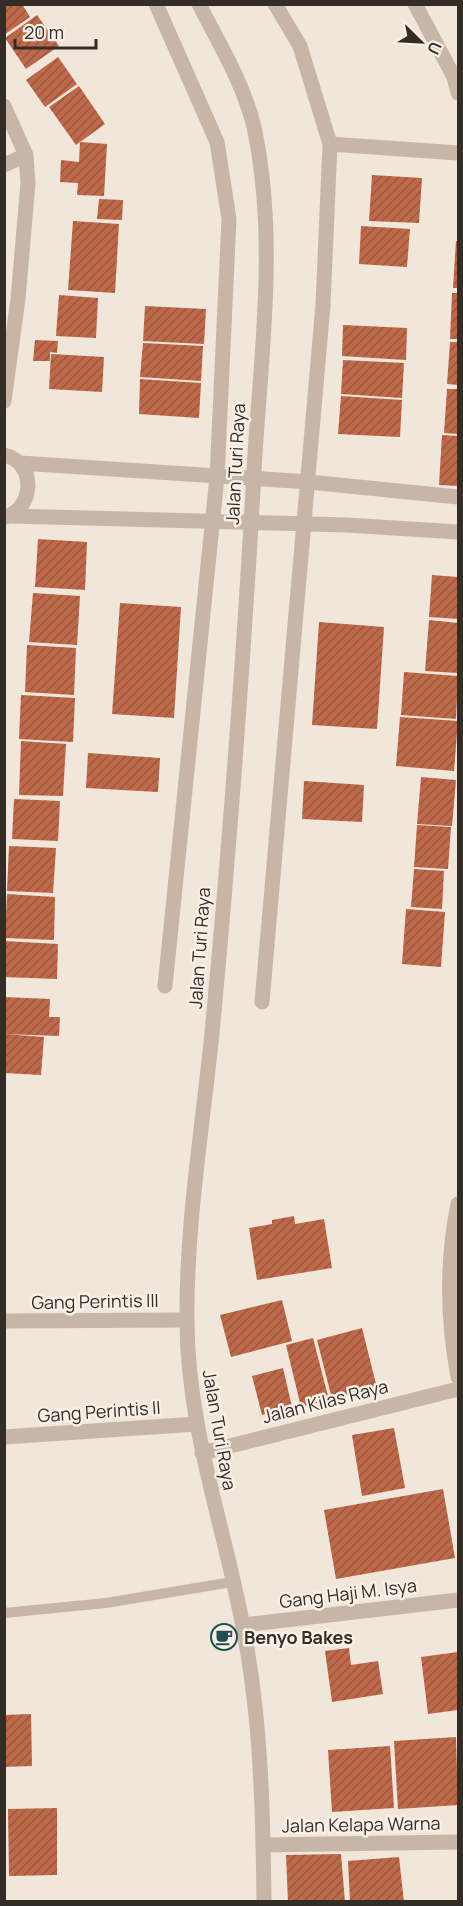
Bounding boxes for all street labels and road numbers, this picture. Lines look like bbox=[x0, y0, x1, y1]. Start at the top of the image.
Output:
street label: Jalan Turi Raya bbox=[220, 403, 250, 525]
street label: Jalan Turi Raya bbox=[183, 887, 215, 1009]
street label: Gang Perintis III bbox=[31, 1288, 159, 1314]
street label: Jalan Turi Raya bbox=[198, 1368, 242, 1492]
street label: Jalan Kilas Raya bbox=[260, 1374, 390, 1428]
street label: Gang Perintis II bbox=[37, 1395, 161, 1427]
street label: Gang Haji M. Isya bbox=[278, 1573, 418, 1613]
street label: Jalan Kelapa Warna bbox=[281, 1811, 441, 1837]

